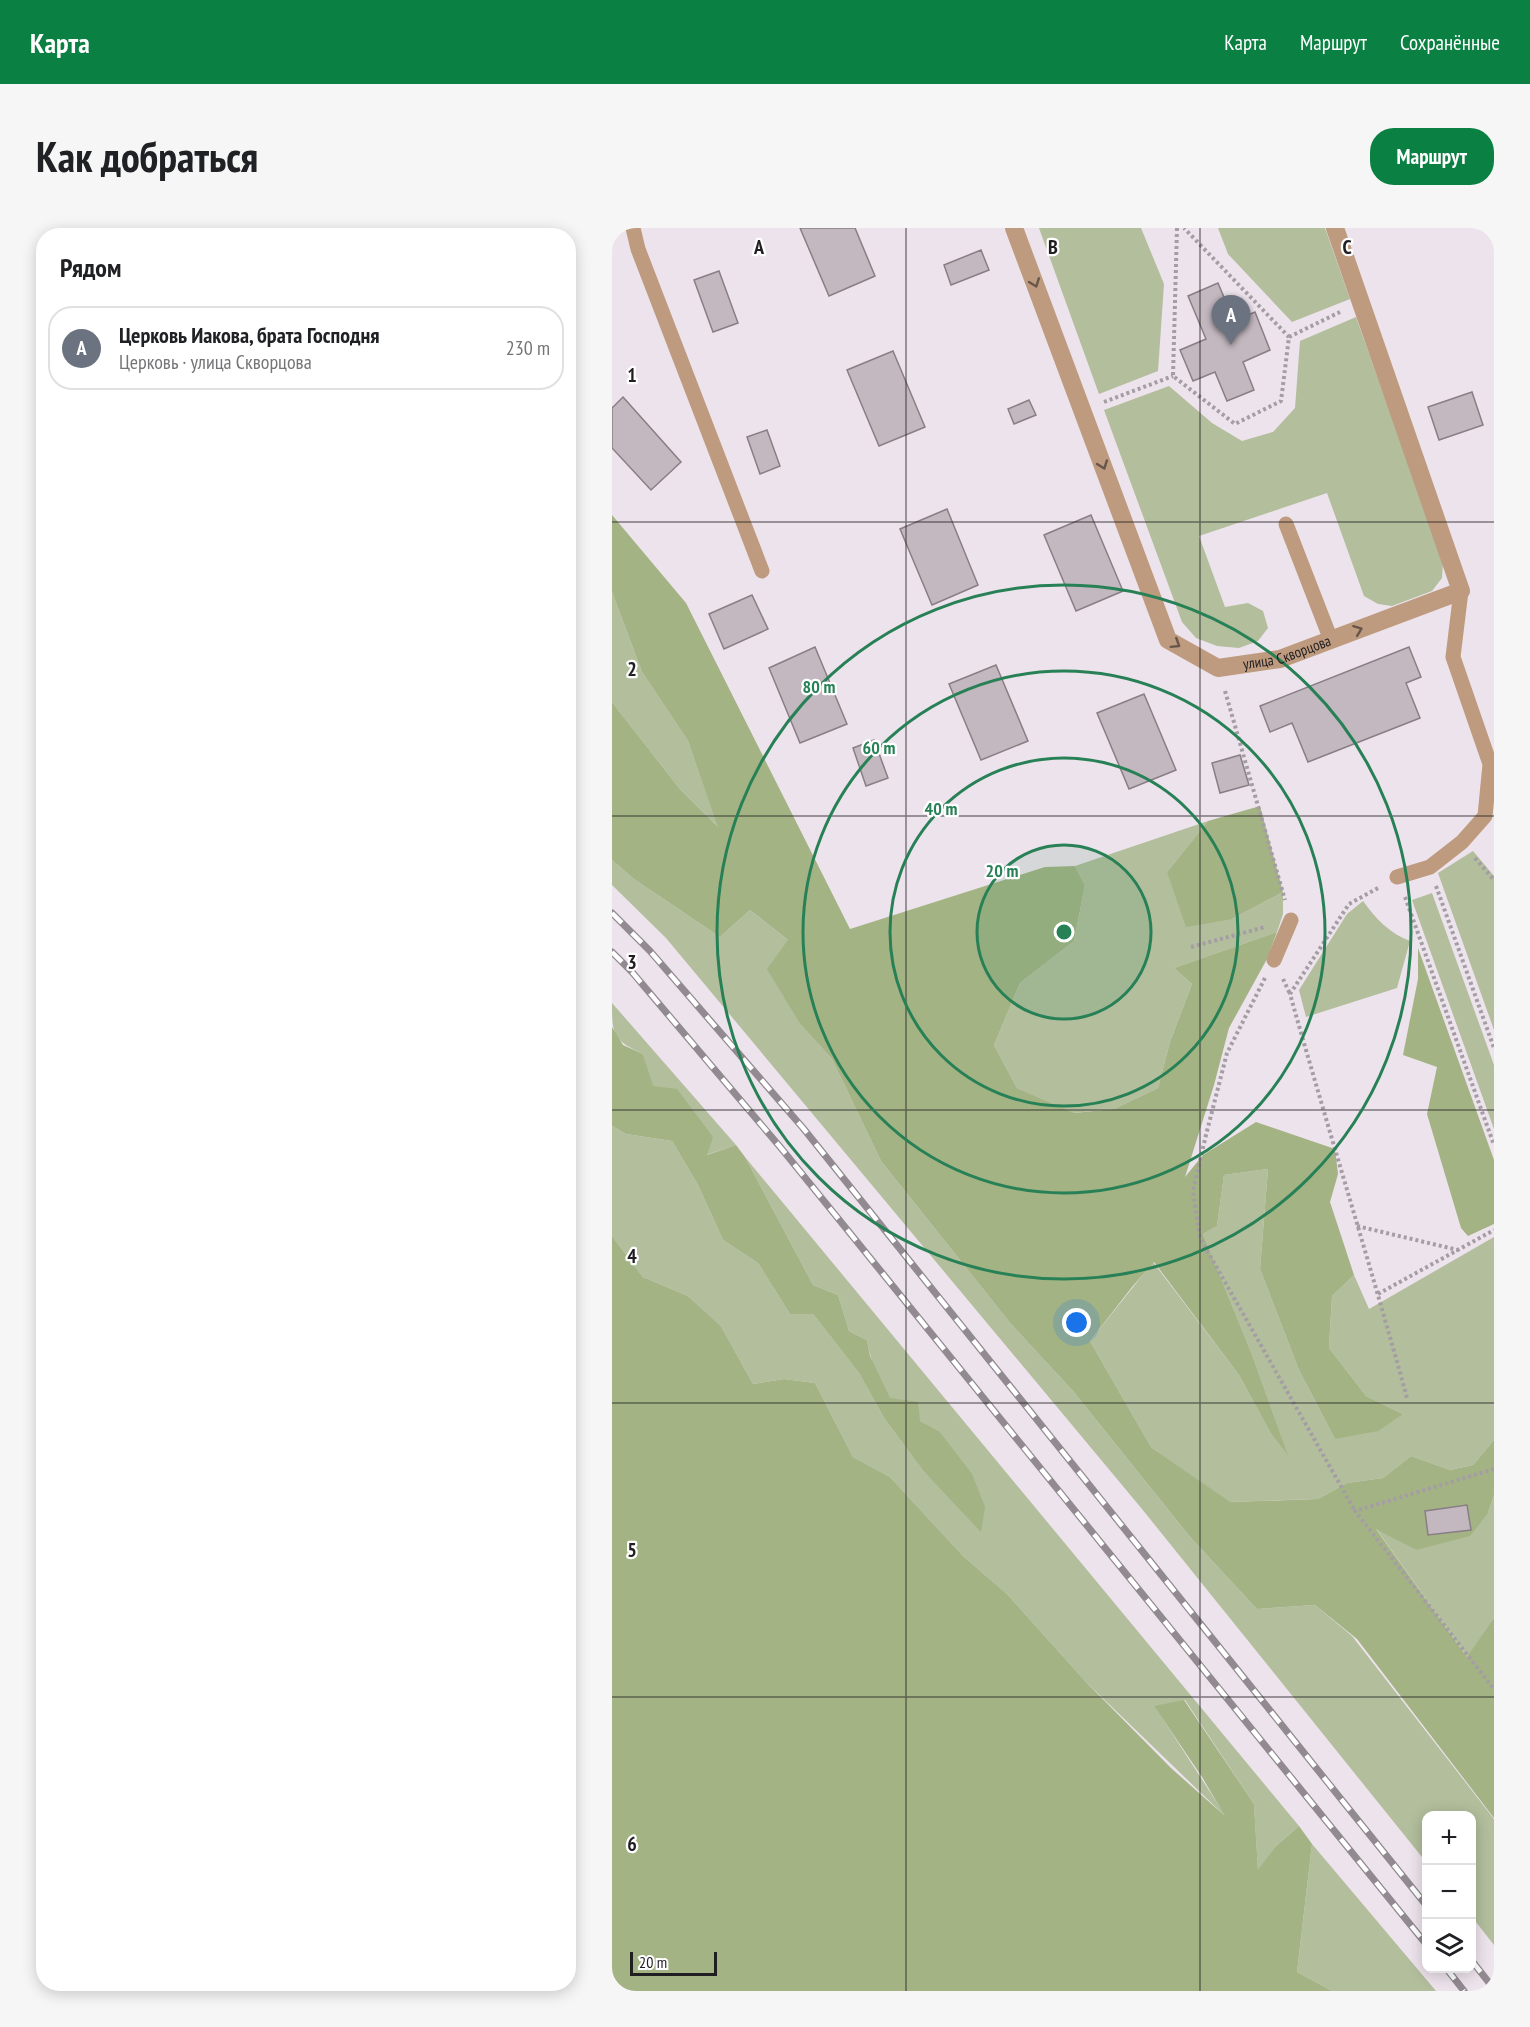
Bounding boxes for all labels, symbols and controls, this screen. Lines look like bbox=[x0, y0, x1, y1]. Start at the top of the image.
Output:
text: Карта bbox=[30, 24, 90, 61]
text: Карта bbox=[1224, 29, 1267, 56]
text: Маршрут bbox=[1300, 29, 1367, 56]
text: Сохранённые bbox=[1400, 29, 1500, 56]
button: Маршрут bbox=[1370, 128, 1494, 185]
text: Как добраться bbox=[36, 129, 258, 184]
text: A bbox=[753, 234, 765, 260]
text: B bbox=[1048, 234, 1058, 260]
text: C bbox=[1342, 234, 1352, 260]
text: Рядом bbox=[60, 251, 121, 284]
one-way arrow bbox=[1028, 277, 1040, 288]
pin: A bbox=[1212, 296, 1250, 345]
text: Церковь Иакова, брата Господня bbox=[119, 321, 380, 349]
text: A bbox=[76, 335, 87, 361]
text: 230 m bbox=[506, 335, 550, 361]
text: Церковь · улица Скворцова bbox=[119, 349, 312, 375]
text: 1 bbox=[627, 362, 637, 388]
one-way arrow bbox=[1096, 460, 1109, 470]
one-way arrow bbox=[1353, 624, 1363, 637]
street label: улица Скворцова bbox=[1242, 631, 1333, 673]
one-way arrow bbox=[1170, 636, 1180, 648]
text: 2 bbox=[627, 656, 637, 682]
text: 80 m bbox=[803, 675, 835, 698]
text: 60 m bbox=[863, 736, 895, 759]
text: 40 m bbox=[925, 797, 957, 820]
text: 20 m bbox=[986, 859, 1018, 882]
centre of rings bbox=[1054, 922, 1074, 942]
text: 3 bbox=[627, 949, 637, 975]
text: 4 bbox=[627, 1243, 637, 1269]
your location bbox=[1062, 1308, 1091, 1337]
text: 5 bbox=[627, 1537, 637, 1563]
map controls bbox=[1422, 1811, 1476, 1973]
button: + bbox=[1422, 1811, 1476, 1865]
text: 6 bbox=[627, 1831, 637, 1857]
button: − bbox=[1422, 1865, 1476, 1919]
button: layers bbox=[1422, 1919, 1476, 1973]
scale bar bbox=[630, 1949, 717, 1976]
text: 20 m bbox=[639, 1952, 667, 1972]

